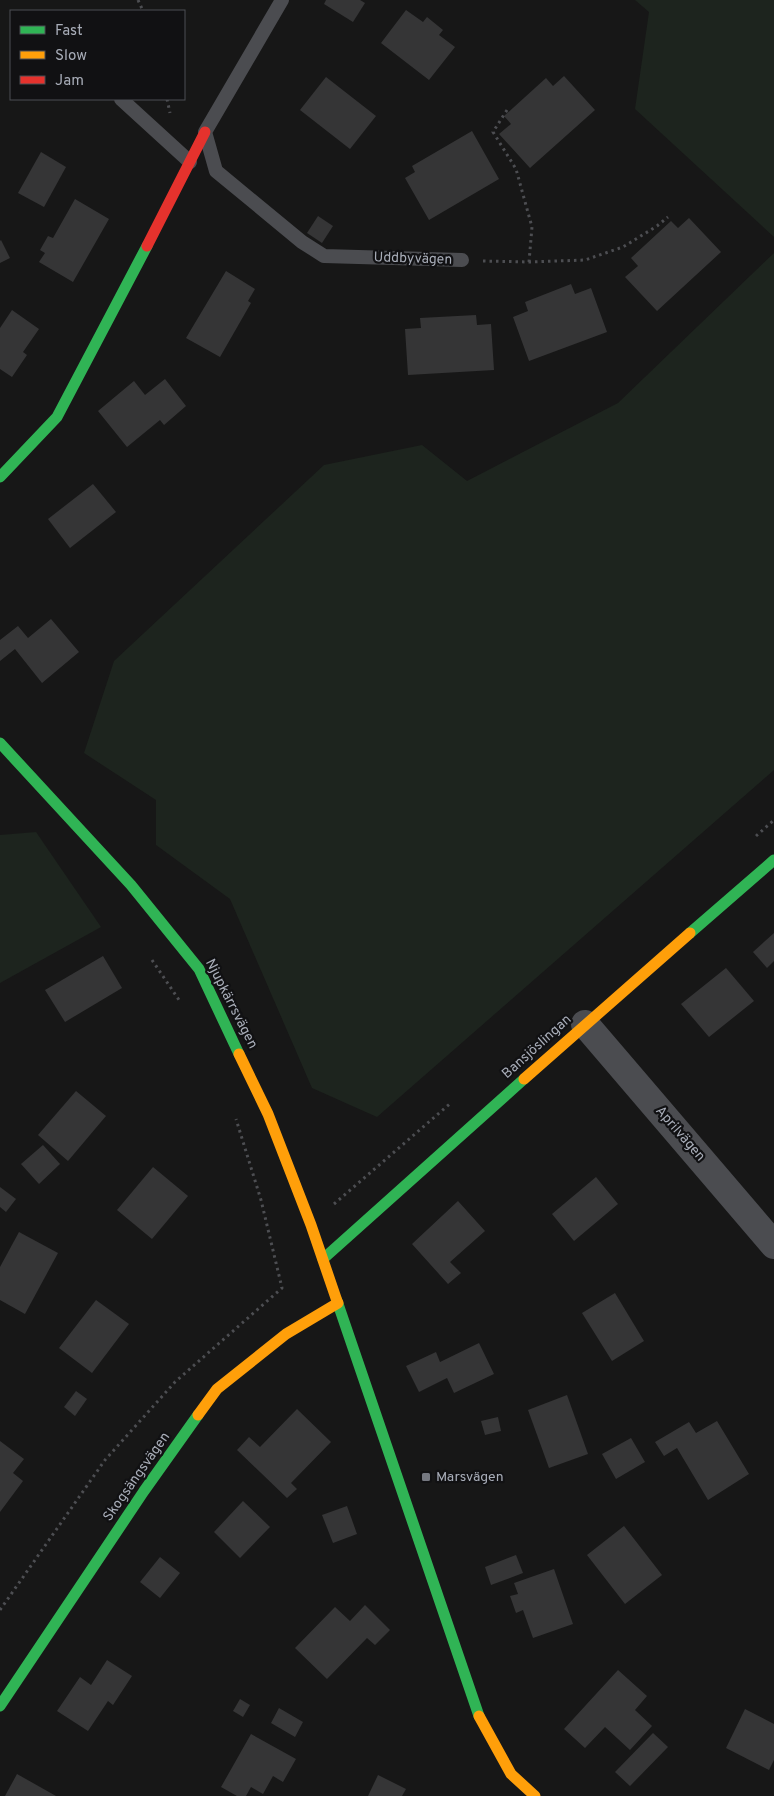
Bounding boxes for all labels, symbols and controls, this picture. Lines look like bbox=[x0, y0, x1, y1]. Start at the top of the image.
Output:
legend bbox=[10, 10, 185, 100]
text: Fast bbox=[55, 22, 83, 41]
text: Slow bbox=[55, 47, 87, 66]
text: Jam bbox=[55, 72, 84, 91]
street label: Uddbyvägen bbox=[373, 249, 453, 269]
street label: Njupkärrsvägen bbox=[201, 956, 261, 1052]
street label: Bansjöslingan bbox=[499, 1011, 575, 1083]
street label: Aprilvägen bbox=[651, 1103, 709, 1165]
street label: Skogsängsvägen bbox=[100, 1429, 174, 1525]
place label: Marsvägen bbox=[436, 1469, 504, 1486]
marker: Marsvägen bbox=[420, 1471, 432, 1483]

